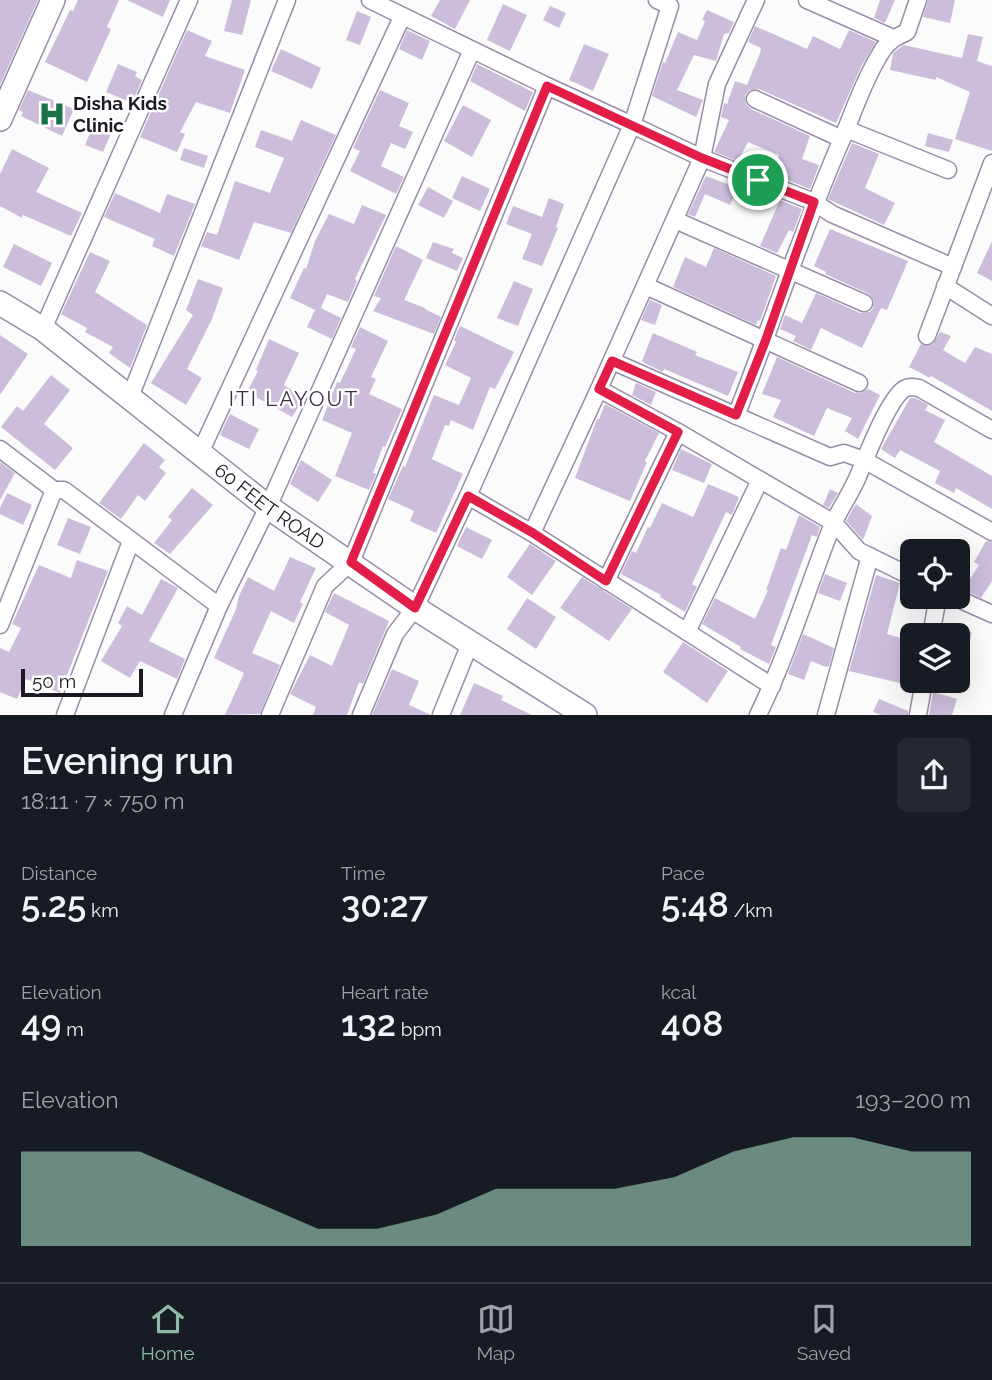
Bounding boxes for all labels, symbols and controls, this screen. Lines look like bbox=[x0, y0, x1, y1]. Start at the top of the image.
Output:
place label: Disha Kids Clinic bbox=[73, 92, 167, 136]
hospital icon: Disha Kids Clinic bbox=[37, 99, 67, 129]
pin bbox=[728, 150, 788, 210]
icon: arrive bbox=[739, 161, 777, 199]
district label: ITI LAYOUT bbox=[229, 386, 359, 411]
street label: 60 FEET ROAD bbox=[211, 458, 329, 554]
map controls bbox=[900, 539, 970, 693]
button: locate bbox=[900, 539, 970, 609]
button: layers bbox=[900, 623, 970, 693]
scale bar bbox=[21, 666, 144, 698]
text: 50 m bbox=[32, 670, 76, 692]
text: Evening run bbox=[21, 738, 234, 783]
button: share bbox=[897, 738, 971, 812]
text: 18:11 · 7 × 750 m bbox=[21, 787, 185, 814]
text: Distance bbox=[21, 862, 97, 884]
text: Time bbox=[341, 862, 385, 884]
text: Pace bbox=[661, 862, 705, 884]
text: 5.25 bbox=[21, 884, 86, 925]
text: 30:27 bbox=[341, 884, 428, 925]
text: 5:48 bbox=[661, 884, 729, 925]
text: km bbox=[86, 899, 119, 921]
text: /km bbox=[729, 899, 773, 921]
text: Elevation bbox=[21, 981, 102, 1003]
text: Heart rate bbox=[341, 981, 429, 1003]
text: kcal bbox=[661, 981, 697, 1003]
text: 49 bbox=[21, 1003, 61, 1044]
text: 132 bbox=[341, 1003, 396, 1044]
text: 408 bbox=[661, 1003, 723, 1044]
text: m bbox=[61, 1018, 84, 1040]
text: bpm bbox=[396, 1018, 442, 1040]
text: Elevation bbox=[21, 1086, 119, 1113]
text: 193–200 m bbox=[855, 1086, 971, 1113]
tab: Home bbox=[141, 1300, 195, 1364]
tab: Map bbox=[476, 1300, 515, 1364]
tab: Saved bbox=[797, 1300, 851, 1364]

